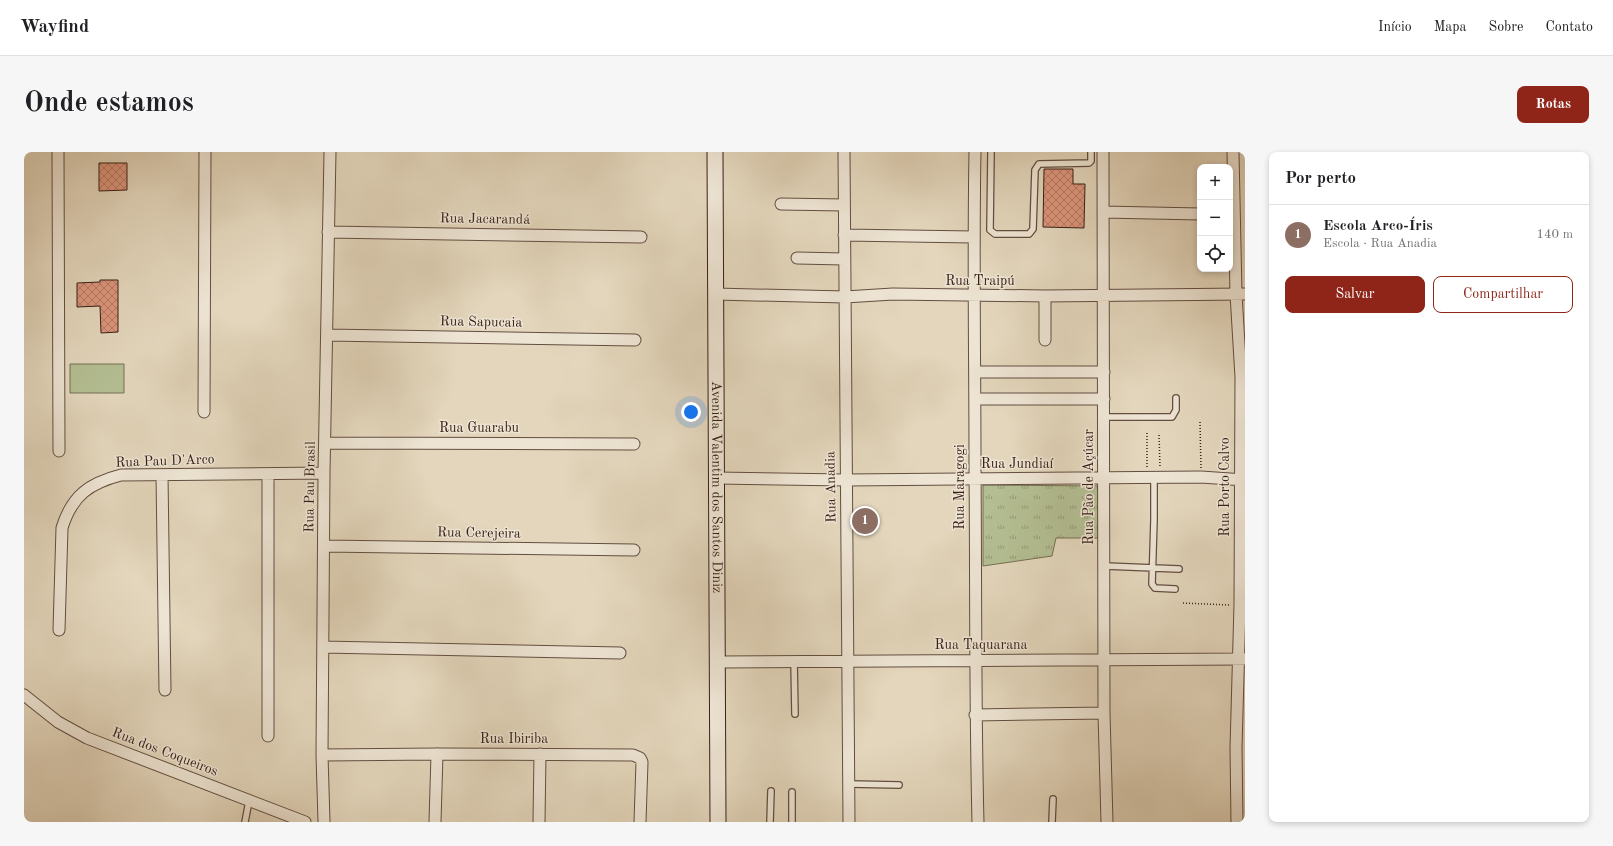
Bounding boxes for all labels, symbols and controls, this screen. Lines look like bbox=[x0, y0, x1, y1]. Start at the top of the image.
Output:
text: Wayfind bbox=[20, 18, 89, 37]
text: Início bbox=[1378, 20, 1412, 34]
text: Mapa bbox=[1434, 20, 1466, 34]
text: Sobre bbox=[1488, 20, 1523, 34]
text: Contato bbox=[1545, 20, 1593, 34]
button: Rotas bbox=[1517, 86, 1589, 123]
text: Onde estamos bbox=[24, 90, 194, 118]
map controls bbox=[1197, 164, 1233, 272]
button: + bbox=[1197, 164, 1233, 200]
text: Por perto bbox=[1285, 170, 1356, 187]
button: − bbox=[1197, 200, 1233, 236]
street label: Rua Jacarandá bbox=[440, 211, 530, 227]
text: Escola Arco-Íris bbox=[1323, 219, 1433, 234]
text: 1 bbox=[1294, 228, 1302, 241]
text: 140 m bbox=[1536, 228, 1573, 241]
button: locate bbox=[1197, 236, 1233, 272]
text: Escola · Rua Anadia bbox=[1323, 237, 1437, 250]
street label: Rua Traipú bbox=[945, 274, 1015, 288]
button: Salvar bbox=[1285, 276, 1425, 313]
button: Compartilhar bbox=[1433, 276, 1573, 313]
street label: Rua Sapucaia bbox=[440, 314, 522, 330]
street label: Avenida Valentim dos Santos Diniz bbox=[709, 381, 724, 593]
your location bbox=[681, 402, 701, 422]
street label: Rua Guarabu bbox=[439, 421, 520, 435]
street label: Rua Pão de Açúcar bbox=[1082, 429, 1096, 545]
street label: Rua Porto Calvo bbox=[1218, 437, 1232, 537]
street label: Rua Pau Brasil bbox=[302, 441, 318, 533]
street label: Rua Maragogi bbox=[953, 444, 967, 530]
street label: Rua Anadia bbox=[823, 451, 839, 523]
street label: Rua Pau D'Arco bbox=[115, 452, 215, 470]
street label: Rua Jundiaí bbox=[981, 457, 1054, 471]
pin: 1 bbox=[852, 506, 878, 536]
street label: Rua Cerejeira bbox=[437, 525, 521, 541]
street label: Rua Taquarana bbox=[934, 638, 1028, 652]
street label: Rua dos Coqueiros bbox=[110, 725, 220, 779]
street label: Rua Ibiriba bbox=[480, 732, 548, 746]

